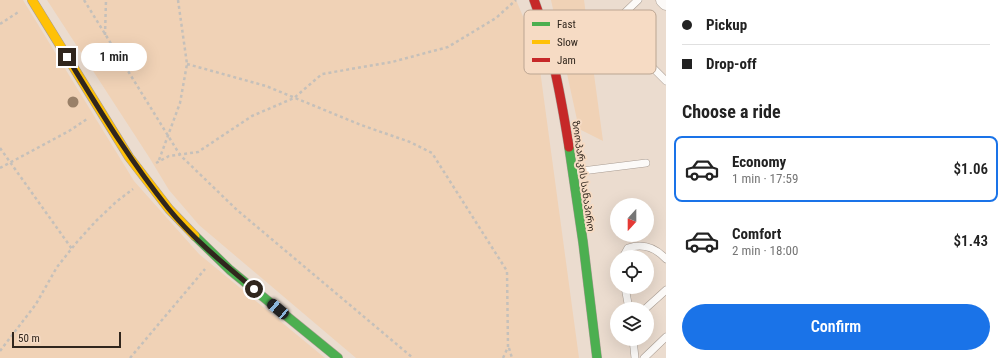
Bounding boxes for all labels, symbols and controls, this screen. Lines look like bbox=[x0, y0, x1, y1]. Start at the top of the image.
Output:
legend bbox=[524, 10, 656, 74]
text: Pickup bbox=[706, 16, 747, 34]
text: Fast bbox=[557, 18, 576, 31]
text: Slow bbox=[557, 36, 578, 49]
callout: 1 min bbox=[81, 43, 147, 71]
route end bbox=[58, 48, 76, 66]
text: 1 min bbox=[100, 49, 128, 64]
text: Jam bbox=[557, 54, 576, 67]
text: Drop-off bbox=[706, 55, 757, 73]
text: Choose a ride bbox=[682, 101, 781, 122]
street label: ზოოპარკის სანაპირო bbox=[569, 120, 597, 232]
icon: car bbox=[684, 151, 720, 187]
text: Economy bbox=[732, 153, 786, 171]
text: $1.06 bbox=[954, 160, 988, 178]
text: 1 min · 17:59 bbox=[732, 171, 798, 186]
north arrow bbox=[610, 198, 654, 242]
map controls bbox=[610, 198, 654, 346]
icon: car bbox=[684, 223, 720, 259]
text: Comfort bbox=[732, 225, 781, 243]
text: $1.43 bbox=[954, 232, 988, 250]
text: 2 min · 18:00 bbox=[732, 243, 798, 258]
button: locate bbox=[610, 250, 654, 294]
route start bbox=[245, 280, 263, 298]
car bbox=[265, 297, 291, 321]
button: layers bbox=[610, 302, 654, 346]
button: Confirm bbox=[682, 304, 990, 350]
scale bar bbox=[12, 330, 121, 349]
text: 50 m bbox=[18, 332, 40, 345]

